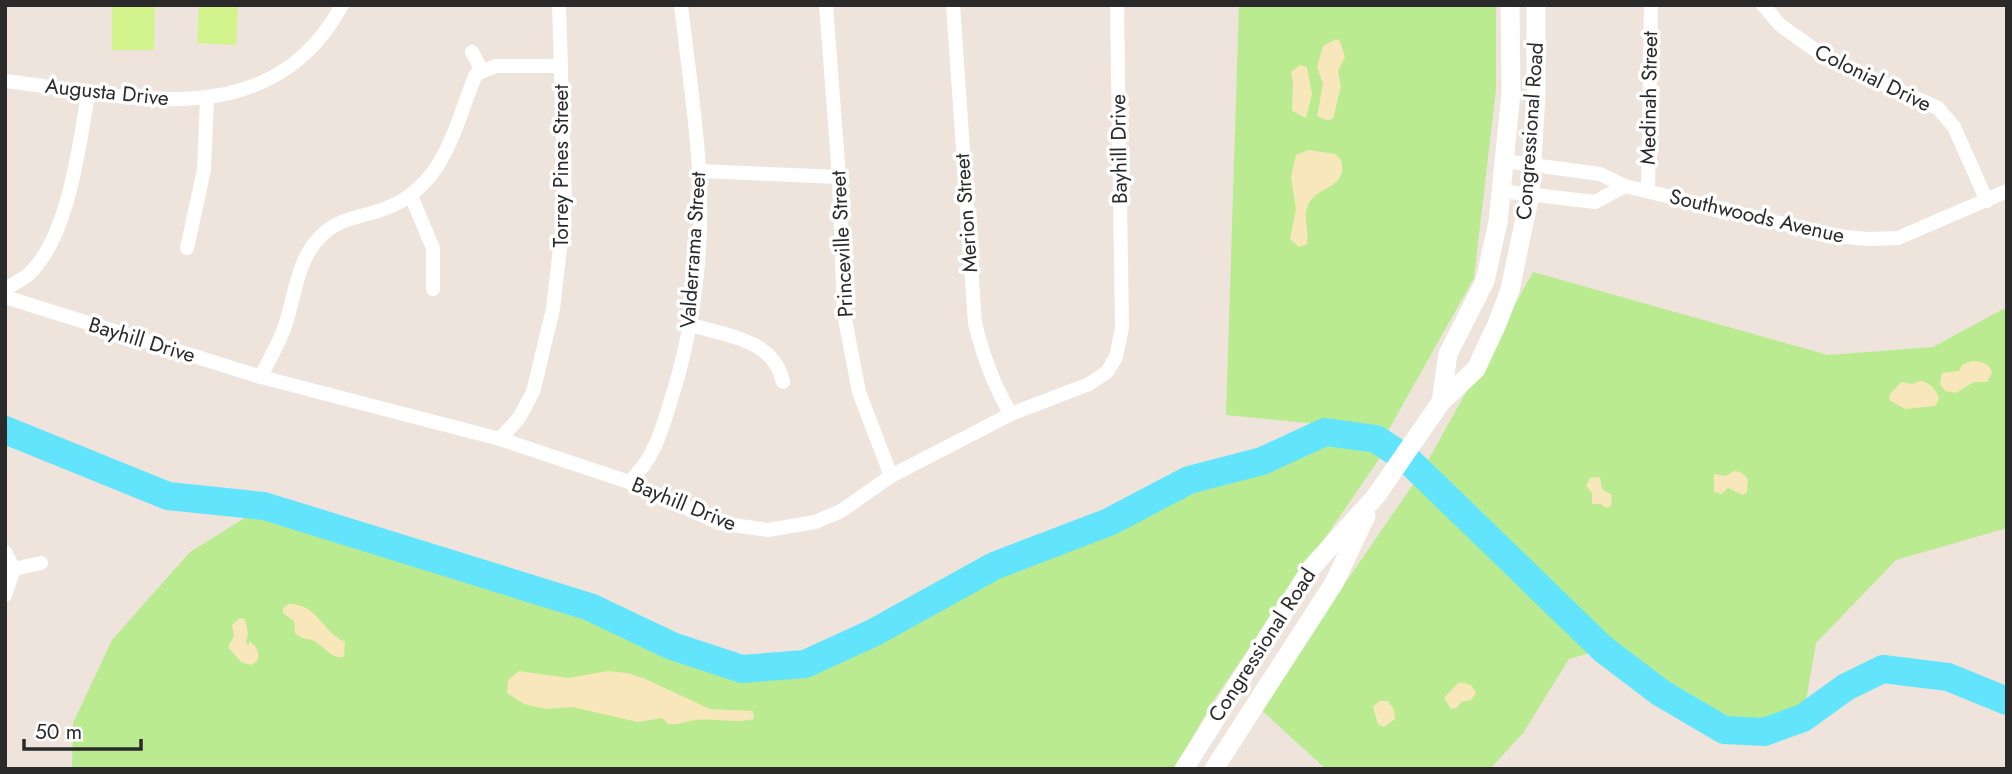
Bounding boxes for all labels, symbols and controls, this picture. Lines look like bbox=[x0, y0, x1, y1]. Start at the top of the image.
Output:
street label: Medinah Street bbox=[1633, 31, 1665, 165]
street label: Colonial Drive bbox=[1810, 37, 1937, 119]
street label: Congressional Road bbox=[1509, 41, 1551, 221]
street label: Augusta Drive bbox=[44, 71, 170, 113]
street label: Torrey Pines Street bbox=[546, 85, 576, 247]
street label: Bayhill Drive bbox=[1103, 94, 1135, 204]
street label: Merion Street bbox=[947, 152, 985, 274]
street label: Princeville Street bbox=[823, 170, 861, 318]
street label: Valderrama Street bbox=[673, 171, 713, 329]
street label: Southwoods Avenue bbox=[1666, 181, 1848, 251]
street label: Bayhill Drive bbox=[85, 310, 199, 370]
street label: Bayhill Drive bbox=[627, 469, 741, 539]
street label: Congressional Road bbox=[1201, 562, 1323, 728]
scale bar bbox=[24, 708, 142, 752]
text: 50 m bbox=[35, 717, 82, 747]

